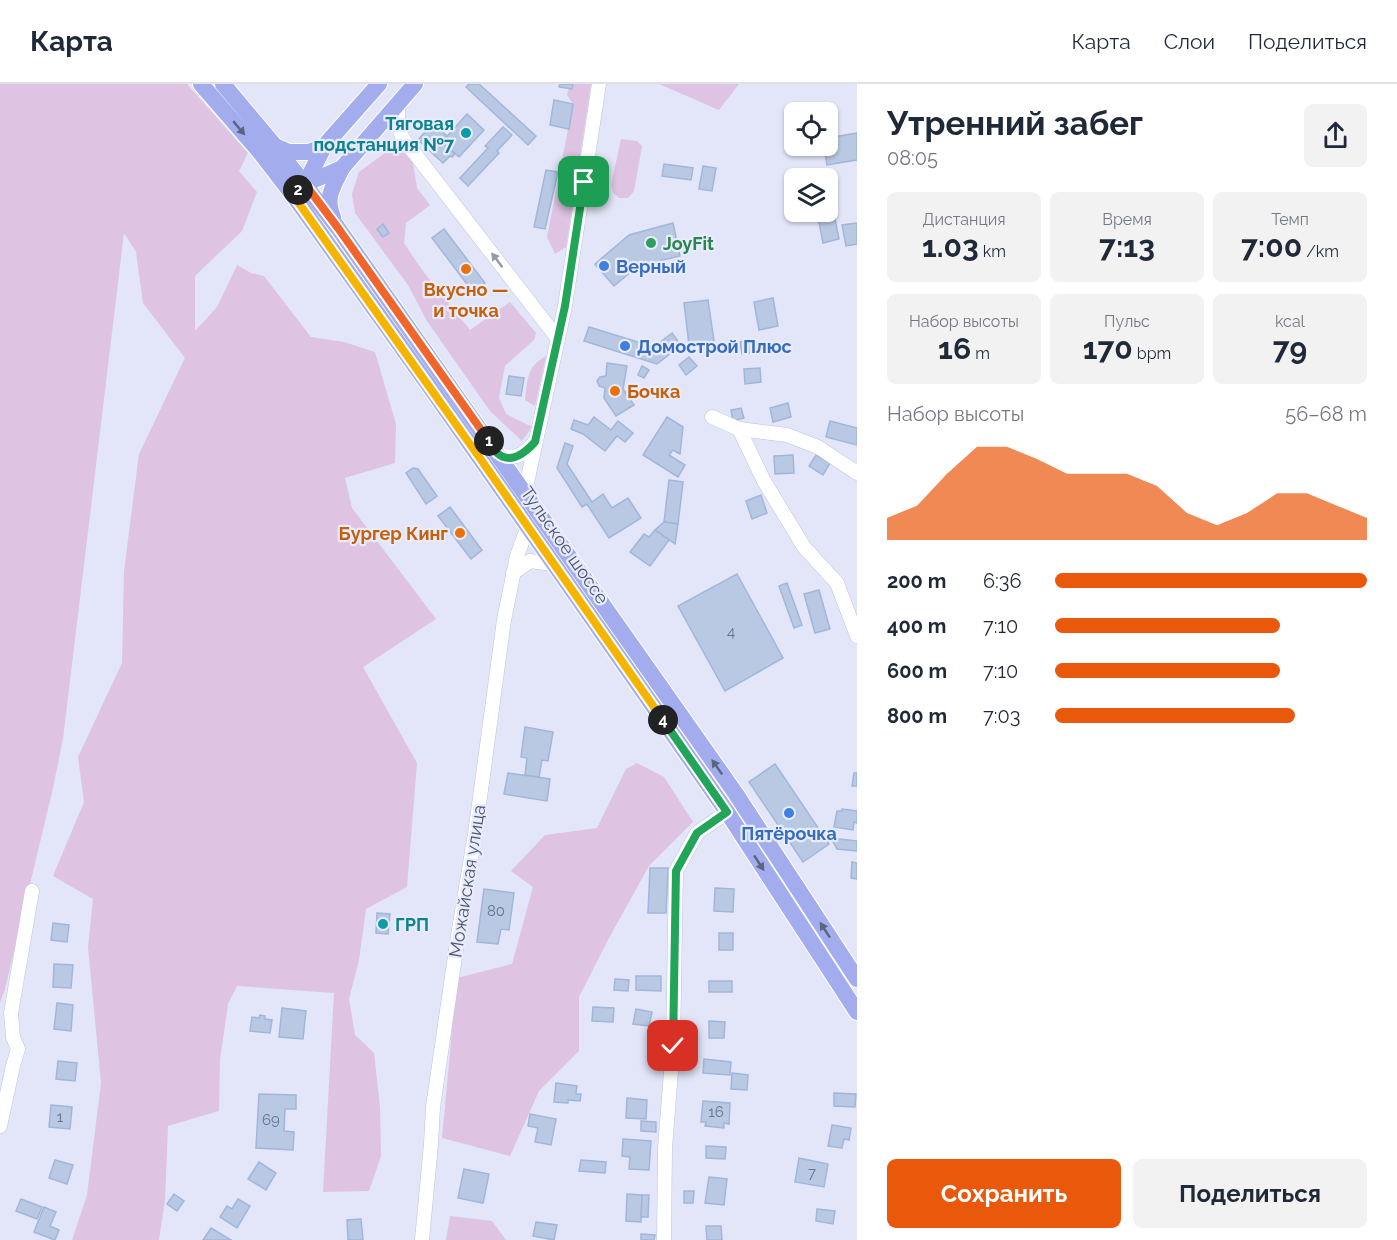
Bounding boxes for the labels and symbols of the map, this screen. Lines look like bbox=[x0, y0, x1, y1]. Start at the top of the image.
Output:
place label: Тяговая подстанция №7 bbox=[313, 113, 455, 155]
one-way arrow bbox=[232, 120, 245, 135]
marker: Тяговая подстанция №7 bbox=[459, 126, 473, 140]
pin bbox=[558, 156, 609, 207]
pin: 2 bbox=[283, 175, 313, 205]
place label: JoyFit bbox=[663, 233, 714, 254]
marker: JoyFit bbox=[644, 236, 658, 250]
one-way arrow bbox=[491, 252, 503, 267]
place label: Верный bbox=[616, 256, 686, 277]
marker: Верный bbox=[597, 259, 611, 273]
marker: Вкусно — и точка bbox=[459, 262, 473, 276]
place label: Вкусно — и точка bbox=[423, 279, 509, 321]
place label: Домострой Плюс bbox=[637, 336, 792, 357]
marker: Домострой Плюс bbox=[618, 339, 632, 353]
place label: Бочка bbox=[627, 381, 680, 402]
marker: Бочка bbox=[608, 384, 622, 398]
pin: 1 bbox=[474, 426, 504, 456]
street label: Тульское шоссе bbox=[517, 482, 613, 608]
place label: Бургер Кинг bbox=[339, 523, 448, 544]
marker: Бургер Кинг bbox=[453, 526, 467, 540]
house number: 4 bbox=[727, 623, 735, 641]
pin: 4 bbox=[648, 705, 678, 735]
one-way arrow bbox=[711, 760, 723, 776]
street label: Можайская улица bbox=[445, 803, 489, 959]
marker: Пятёрочка bbox=[782, 806, 796, 820]
place label: Пятёрочка bbox=[741, 823, 837, 844]
one-way arrow bbox=[753, 855, 764, 871]
house number: 80 bbox=[487, 902, 505, 920]
place label: ГРП bbox=[395, 914, 429, 935]
marker: ГРП bbox=[376, 917, 390, 931]
one-way arrow bbox=[820, 922, 831, 938]
pin bbox=[647, 1020, 698, 1071]
house number: 16 bbox=[708, 1103, 724, 1121]
house number: 1 bbox=[57, 1108, 64, 1126]
house number: 69 bbox=[262, 1111, 280, 1129]
house number: 7 bbox=[808, 1164, 816, 1182]

